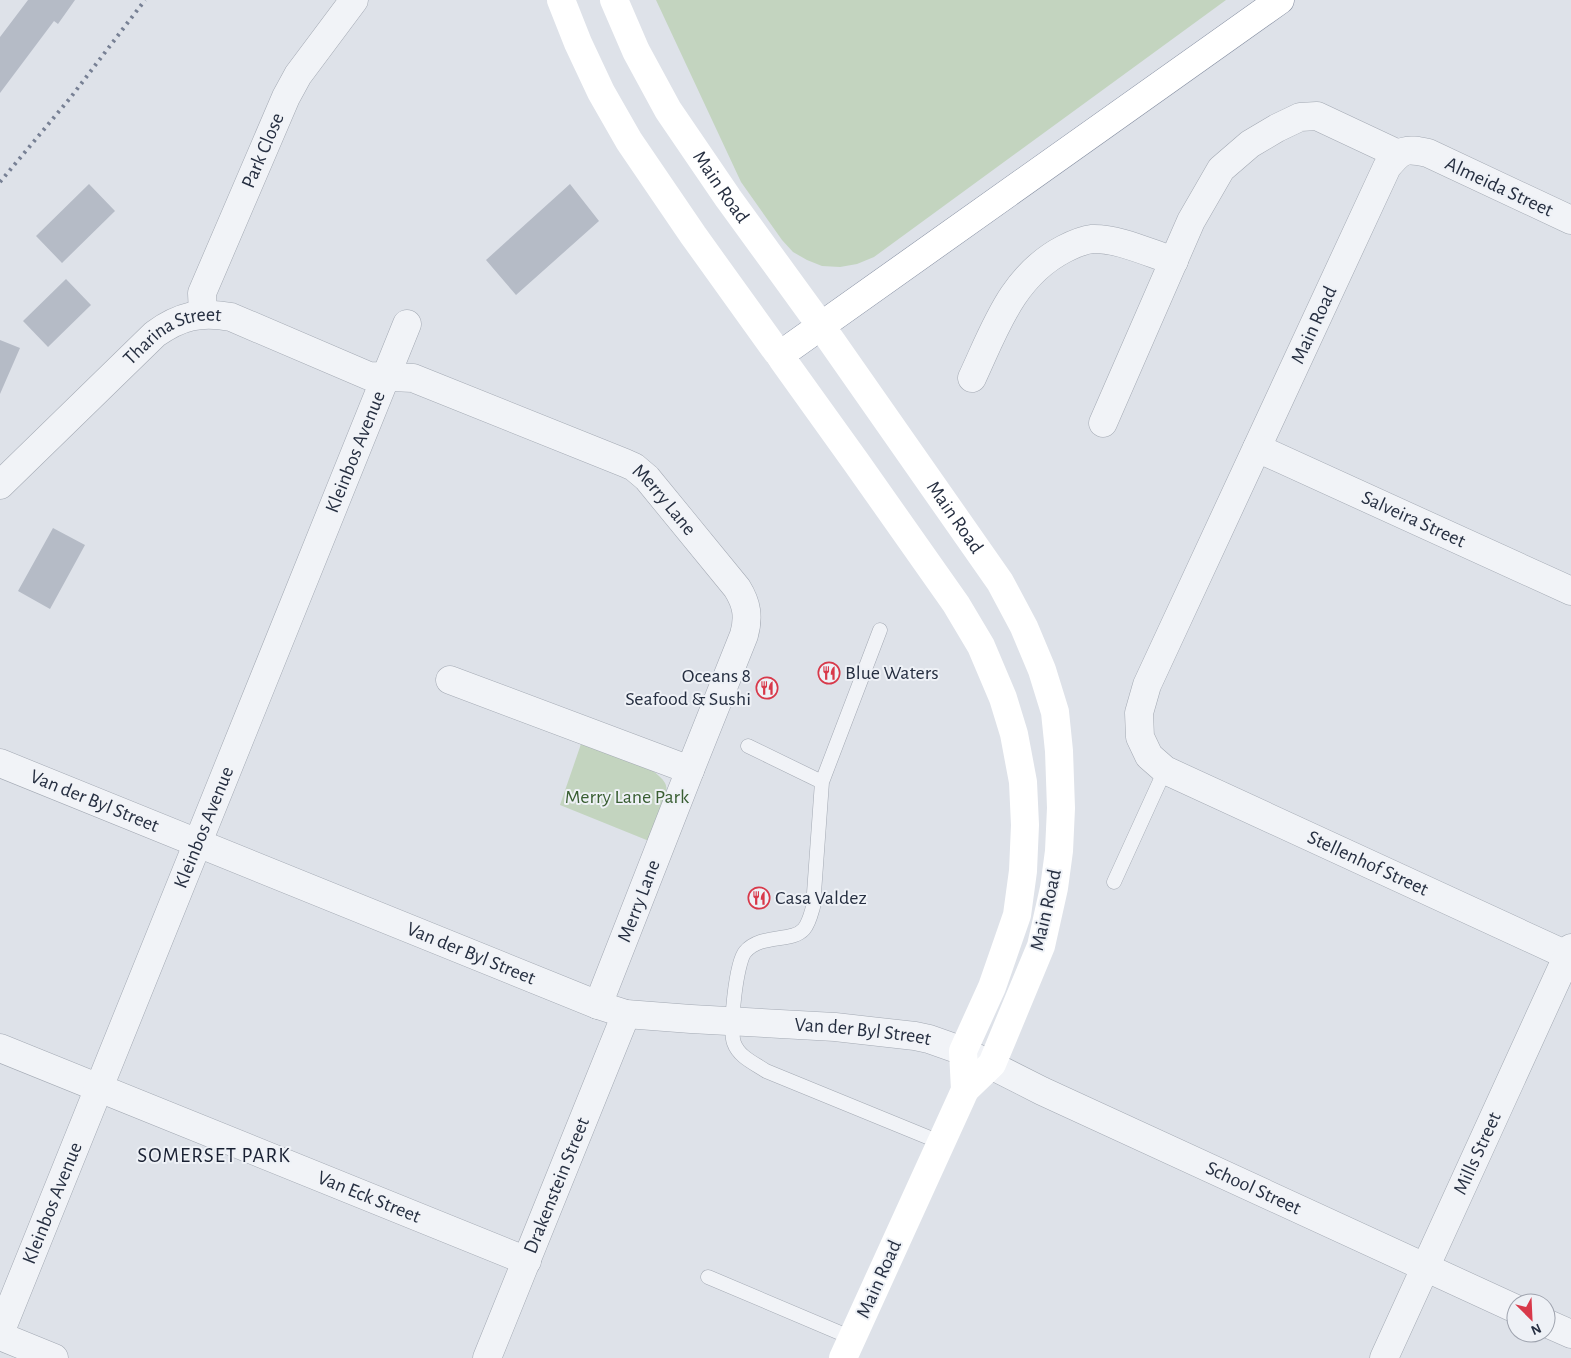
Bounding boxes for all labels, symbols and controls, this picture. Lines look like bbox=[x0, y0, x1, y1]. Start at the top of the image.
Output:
street label: Park Close bbox=[238, 110, 288, 191]
street label: Main Road bbox=[689, 147, 753, 227]
street label: Almeida Street bbox=[1442, 153, 1557, 221]
street label: Main Road bbox=[1287, 283, 1341, 367]
street label: Tharina Street bbox=[120, 305, 223, 369]
street label: Kleinbos Avenue bbox=[322, 388, 389, 516]
street label: Merry Lane bbox=[629, 460, 700, 539]
street label: Main Road bbox=[923, 478, 987, 557]
street label: Salveira Street bbox=[1359, 487, 1469, 552]
restaurant icon: Blue Waters bbox=[817, 661, 841, 685]
place label: Blue Waters bbox=[845, 663, 939, 683]
place label: Oceans 8 Seafood & Sushi bbox=[625, 666, 751, 709]
restaurant icon: Oceans 8 Seafood & Sushi bbox=[755, 676, 779, 700]
street label: Kleinbos Avenue bbox=[170, 764, 237, 891]
street label: Van der Byl Street bbox=[27, 766, 162, 836]
park label: Merry Lane Park bbox=[565, 787, 689, 807]
street label: Stellenhof Street bbox=[1304, 827, 1432, 900]
street label: Merry Lane bbox=[614, 857, 664, 945]
street label: Main Road bbox=[1027, 867, 1065, 953]
restaurant icon: Casa Valdez bbox=[747, 886, 771, 910]
place label: Casa Valdez bbox=[775, 888, 867, 908]
street label: Van der Byl Street bbox=[404, 919, 539, 989]
street label: Van der Byl Street bbox=[794, 1015, 933, 1049]
street label: Mills Street bbox=[1450, 1108, 1505, 1198]
street label: Drakenstein Street bbox=[520, 1114, 593, 1257]
street label: Kleinbos Avenue bbox=[19, 1139, 86, 1267]
district label: SOMERSET PARK bbox=[137, 1145, 291, 1166]
street label: School Street bbox=[1203, 1158, 1305, 1219]
street label: Van Eck Street bbox=[315, 1167, 424, 1227]
street label: Main Road bbox=[853, 1237, 905, 1321]
north arrow bbox=[1506, 1293, 1556, 1343]
text: N bbox=[1529, 1321, 1543, 1337]

